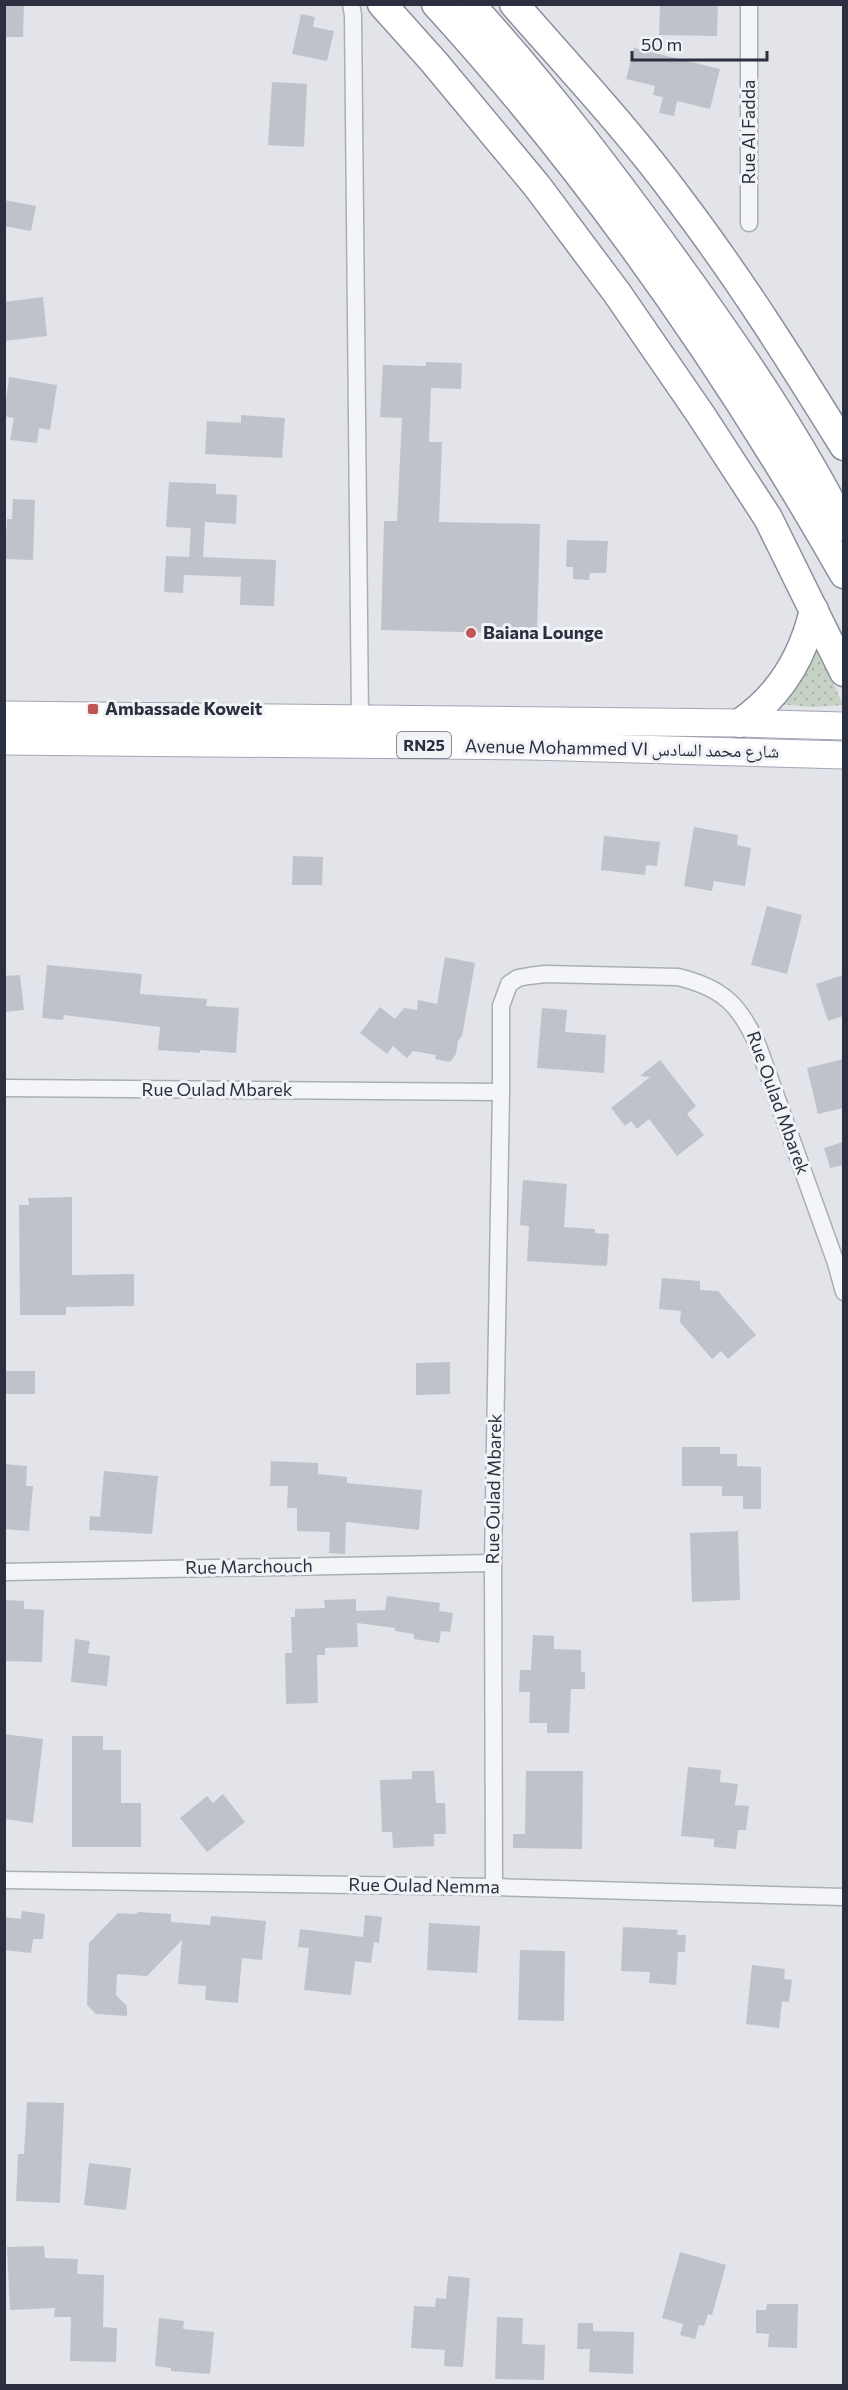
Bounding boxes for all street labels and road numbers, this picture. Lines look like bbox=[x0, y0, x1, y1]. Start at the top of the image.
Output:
street label: Rue Al Fadda bbox=[737, 80, 759, 184]
road number: RN25 bbox=[397, 732, 451, 758]
street label: Avenue Mohammed VI شارع محمد السادس bbox=[465, 734, 779, 763]
street label: Rue Oulad Mbarek bbox=[743, 1028, 815, 1178]
street label: Rue Oulad Mbarek bbox=[142, 1078, 293, 1100]
street label: Rue Oulad Mbarek bbox=[481, 1413, 505, 1565]
street label: Rue Marchouch bbox=[185, 1554, 313, 1578]
street label: Rue Oulad Nemma bbox=[348, 1873, 500, 1897]

